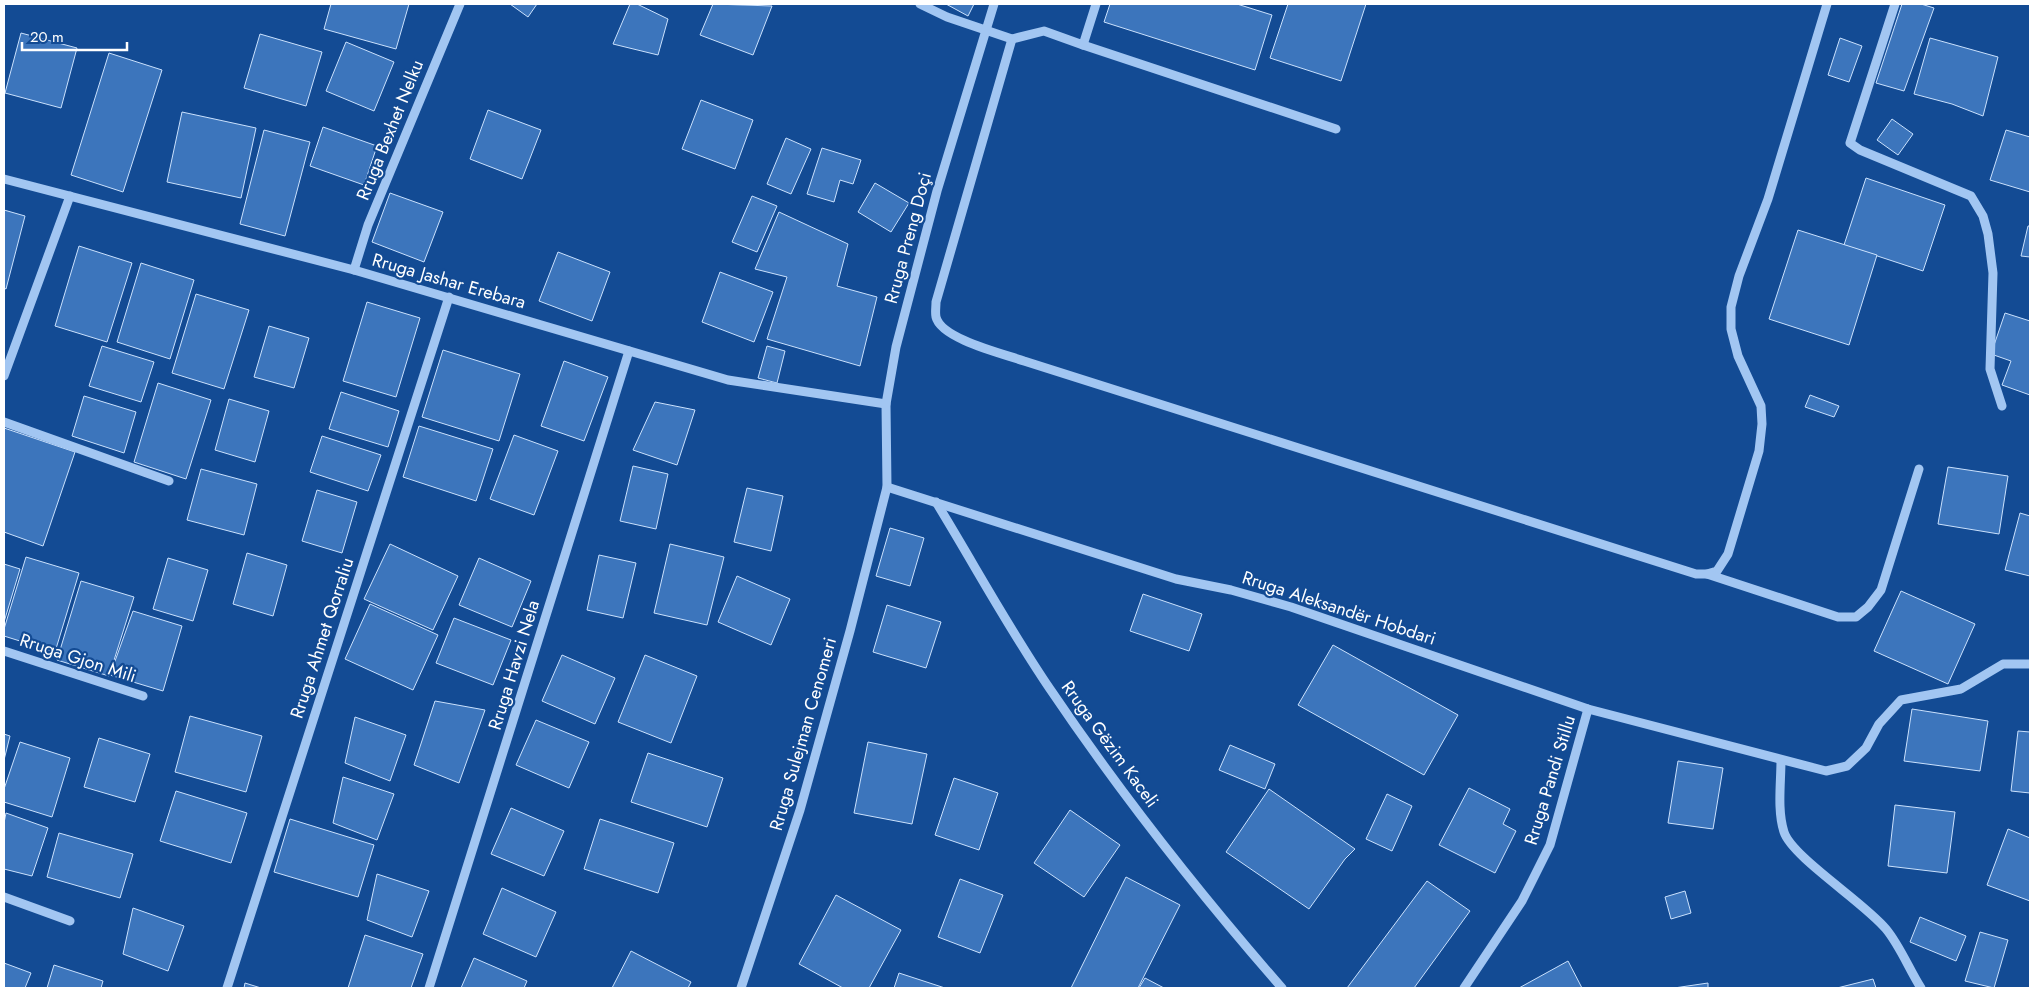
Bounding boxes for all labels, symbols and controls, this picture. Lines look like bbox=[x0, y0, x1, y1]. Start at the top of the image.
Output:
scale bar bbox=[22, 20, 128, 52]
text: 20 m bbox=[30, 26, 64, 48]
street label: Rruga Bexhet Nelku bbox=[350, 56, 430, 204]
street label: Rruga Preng Doçi bbox=[878, 169, 938, 307]
street label: Rruga Jashar Erebara bbox=[369, 247, 529, 315]
street label: Rruga Ahmet Qorraliu bbox=[284, 554, 360, 722]
street label: Rruga Aleksandër Hobdari bbox=[1239, 564, 1439, 652]
street label: Rruga Havzi Nela bbox=[482, 597, 546, 733]
street label: Rruga Gjon Mili bbox=[16, 627, 140, 689]
street label: Rruga Sulejman Cenomeri bbox=[763, 634, 843, 834]
street label: Rruga Gëzim Kaceli bbox=[1055, 675, 1165, 813]
street label: Rruga Pandi Stillu bbox=[1518, 712, 1582, 848]

